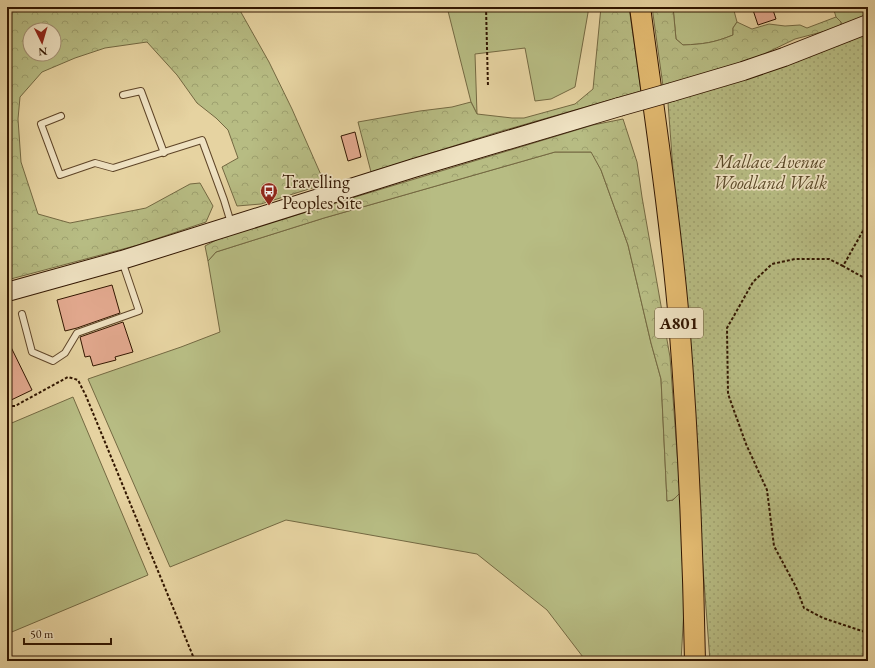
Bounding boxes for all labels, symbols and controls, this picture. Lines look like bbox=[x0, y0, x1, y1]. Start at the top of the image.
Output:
north arrow bbox=[22, 22, 62, 62]
text: N bbox=[38, 45, 48, 59]
park label: Mallace Avenue Woodland Walk bbox=[713, 150, 827, 194]
place label: Travelling Peoples Site bbox=[282, 170, 362, 214]
bus stop icon: Travelling Peoples Site bbox=[259, 181, 279, 206]
road number: A801 bbox=[655, 308, 703, 338]
scale bar bbox=[24, 620, 111, 646]
text: 50 m bbox=[30, 626, 54, 642]

